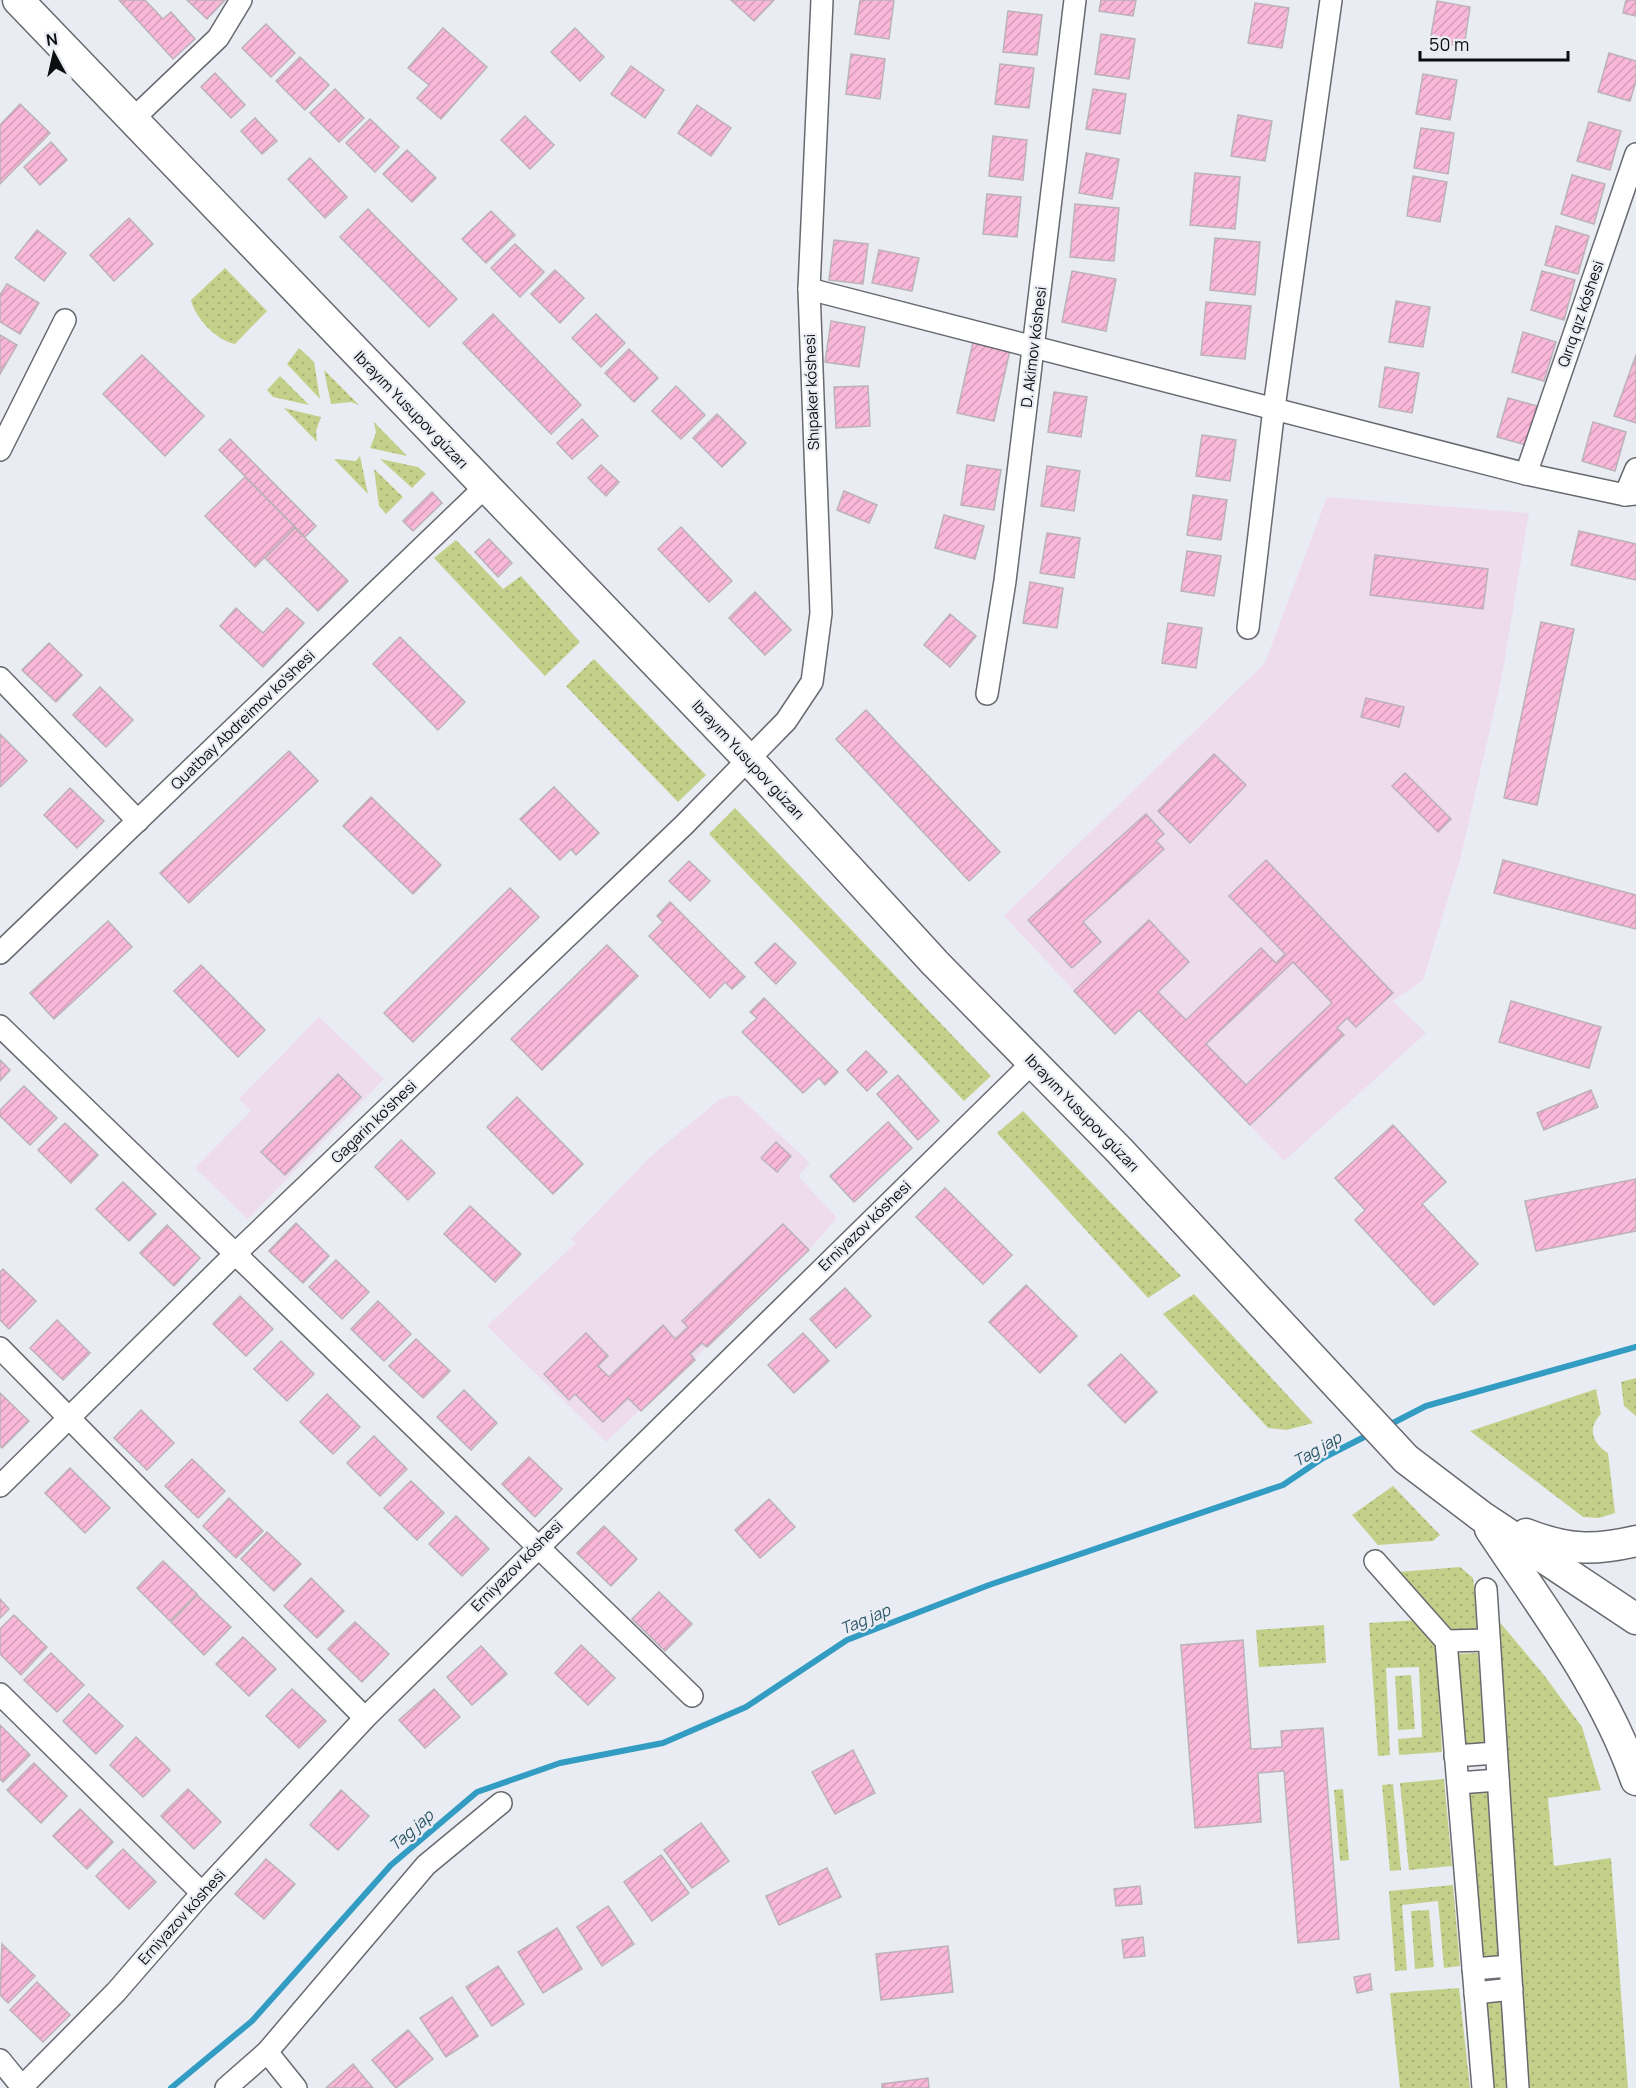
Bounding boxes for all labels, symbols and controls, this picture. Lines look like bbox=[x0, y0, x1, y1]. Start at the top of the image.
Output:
north arrow bbox=[24, 24, 84, 84]
scale bar bbox=[1420, 24, 1568, 62]
text: N bbox=[45, 27, 59, 51]
text: 50 m bbox=[1429, 32, 1469, 56]
street label: Qırıq qız kóshesi bbox=[1552, 258, 1609, 370]
street label: D. Akimov kóshesi bbox=[1016, 285, 1051, 408]
street label: Shıpaker kóshesi bbox=[799, 334, 824, 451]
street label: Ibrayım Yusupov gúzarı bbox=[349, 346, 473, 473]
street label: Quatbay Abdreimov ko'shesi bbox=[166, 645, 319, 794]
street label: Ibrayım Yusupov gúzarı bbox=[687, 695, 809, 824]
street label: Ibrayım Yusupov gúzarı bbox=[1020, 1049, 1144, 1176]
street label: Gagarin ko'shesi bbox=[326, 1075, 421, 1168]
street label: Erniyazov kóshesi bbox=[814, 1176, 916, 1276]
water label: Tag jap bbox=[1289, 1426, 1346, 1472]
street label: Erniyazov kóshesi bbox=[466, 1515, 567, 1616]
water label: Tag jap bbox=[837, 1598, 895, 1639]
water label: Tag jap bbox=[384, 1804, 439, 1855]
street label: Erniyazov kóshesi bbox=[133, 1864, 230, 1969]

